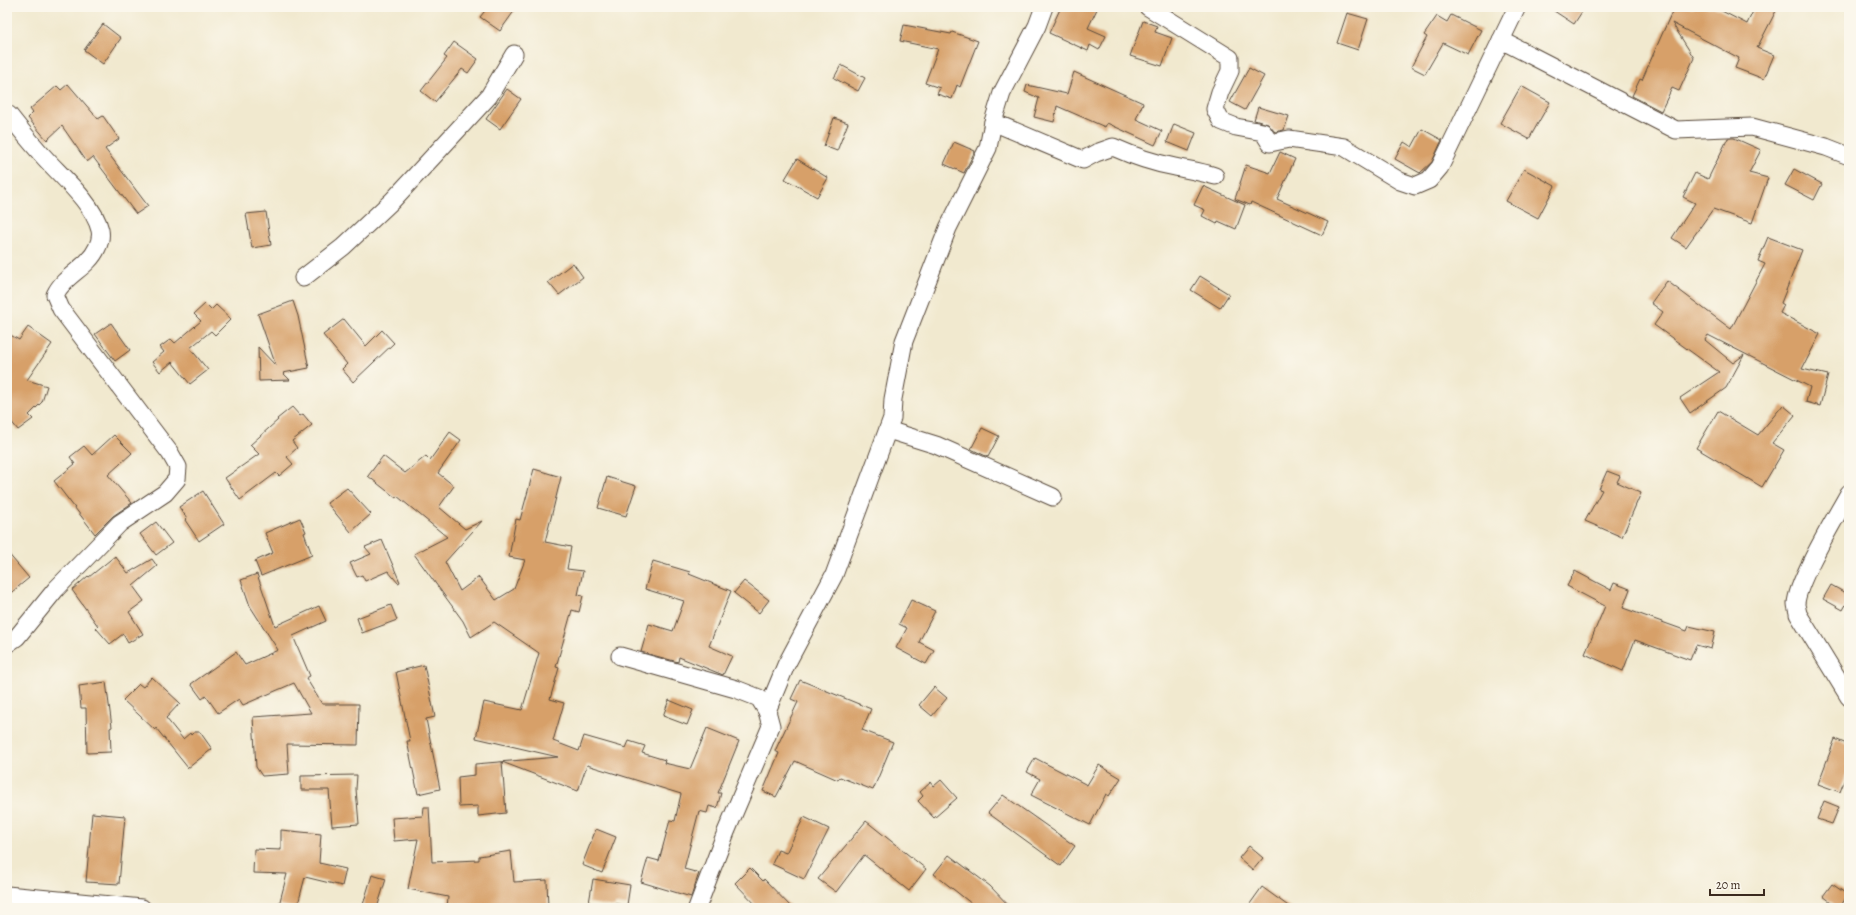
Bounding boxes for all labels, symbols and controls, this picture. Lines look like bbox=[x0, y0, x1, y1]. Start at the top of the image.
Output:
scale bar bbox=[1710, 871, 1764, 897]
text: 20 m bbox=[1716, 877, 1740, 893]

